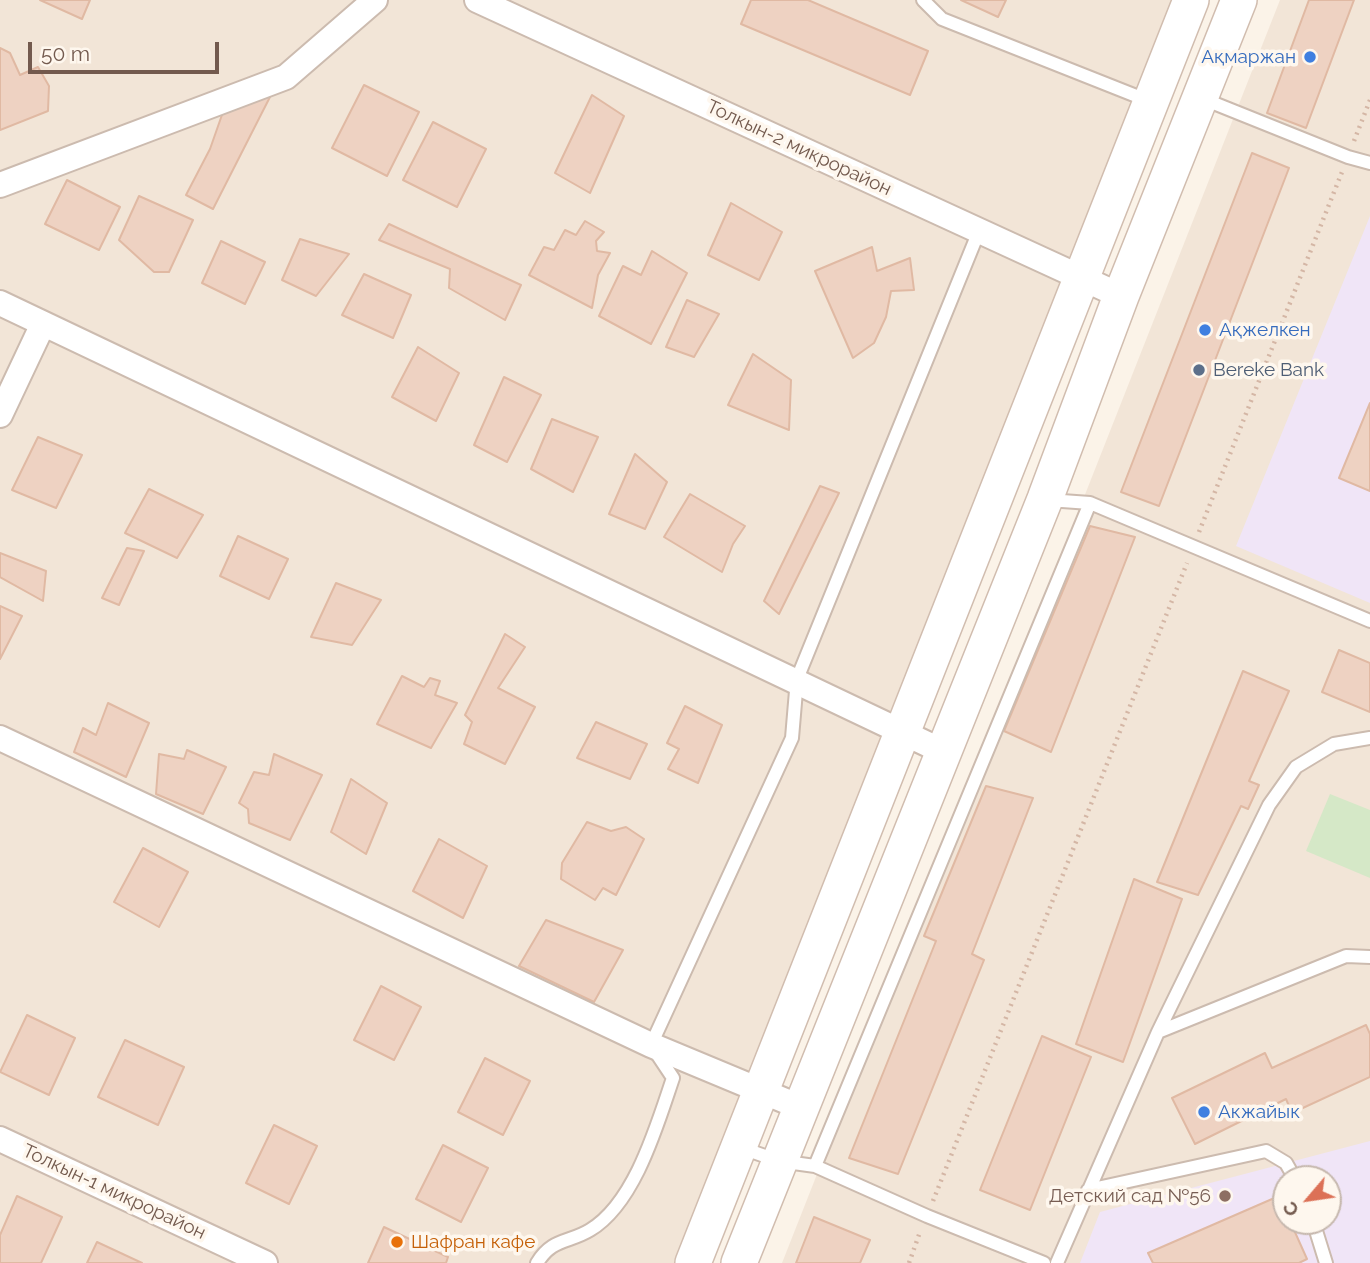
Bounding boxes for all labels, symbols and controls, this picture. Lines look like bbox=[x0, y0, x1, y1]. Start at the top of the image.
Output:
scale bar bbox=[32, 28, 222, 72]
text: 50 m bbox=[41, 41, 90, 66]
place label: Ақмаржан bbox=[1201, 46, 1296, 68]
marker: Ақмаржан bbox=[1302, 49, 1318, 65]
street label: Толкын-2 микрорайон bbox=[703, 95, 895, 201]
place label: Ақжелкен bbox=[1219, 319, 1311, 341]
marker: Ақжелкен bbox=[1197, 322, 1213, 338]
place label: Bereke Bank bbox=[1213, 359, 1324, 381]
marker: Bereke Bank bbox=[1191, 362, 1207, 378]
place label: Акжайык bbox=[1218, 1101, 1300, 1123]
marker: Акжайык bbox=[1196, 1104, 1212, 1120]
street label: Толкын-1 микрорайон bbox=[19, 1140, 209, 1244]
north arrow bbox=[1272, 1165, 1342, 1235]
place label: Детский сад №56 bbox=[1049, 1185, 1211, 1207]
marker: Детский сад №56 bbox=[1217, 1188, 1233, 1204]
text: С bbox=[1278, 1198, 1303, 1220]
place label: Шафран кафе bbox=[411, 1231, 535, 1253]
marker: Шафран кафе bbox=[389, 1234, 405, 1250]

